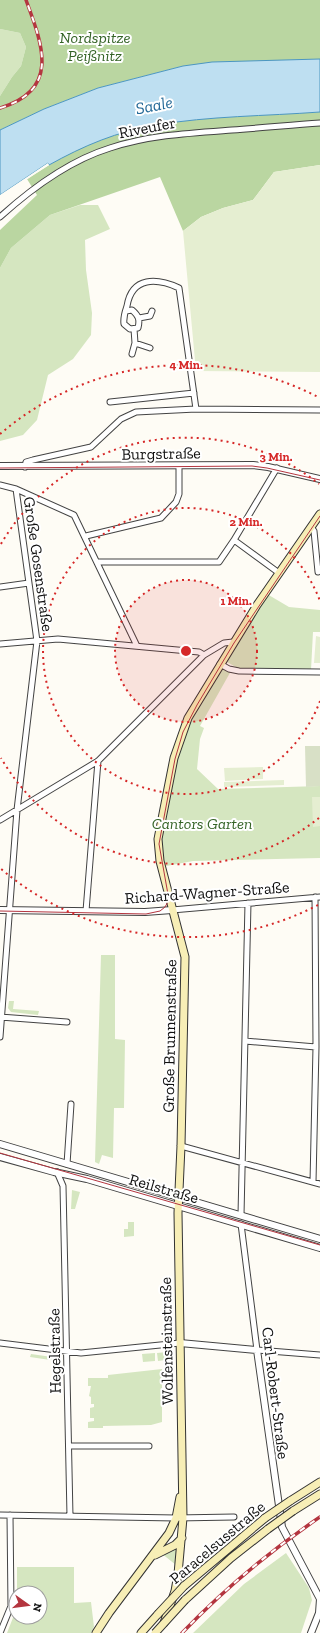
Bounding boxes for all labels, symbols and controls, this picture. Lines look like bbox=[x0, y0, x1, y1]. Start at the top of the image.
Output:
park label: Nordspitze Peißnitz bbox=[59, 28, 131, 65]
water label: Saale bbox=[134, 92, 174, 118]
street label: Riveufer bbox=[117, 113, 178, 142]
text: 4 Min. bbox=[169, 358, 203, 372]
street label: Burgstraße bbox=[121, 443, 201, 464]
text: 3 Min. bbox=[260, 450, 293, 464]
street label: Große Gosenstraße bbox=[20, 495, 57, 633]
text: 2 Min. bbox=[230, 515, 263, 529]
text: 1 Min. bbox=[220, 594, 252, 608]
centre of rings bbox=[179, 644, 193, 658]
park label: Cantors Garten bbox=[152, 814, 252, 833]
street label: Richard-Wagner-Straße bbox=[124, 877, 290, 908]
street label: Große Brunnenstraße bbox=[159, 959, 180, 1113]
street label: Reilstraße bbox=[127, 1170, 201, 1207]
street label: Wolfensteinstraße bbox=[156, 1277, 177, 1405]
street label: Hegelstraße bbox=[44, 1308, 65, 1394]
street label: Carl-Robert-Straße bbox=[258, 1326, 293, 1460]
street label: Paracelsusstraße bbox=[166, 1497, 269, 1588]
north arrow bbox=[8, 1585, 48, 1625]
text: N bbox=[30, 1602, 45, 1614]

